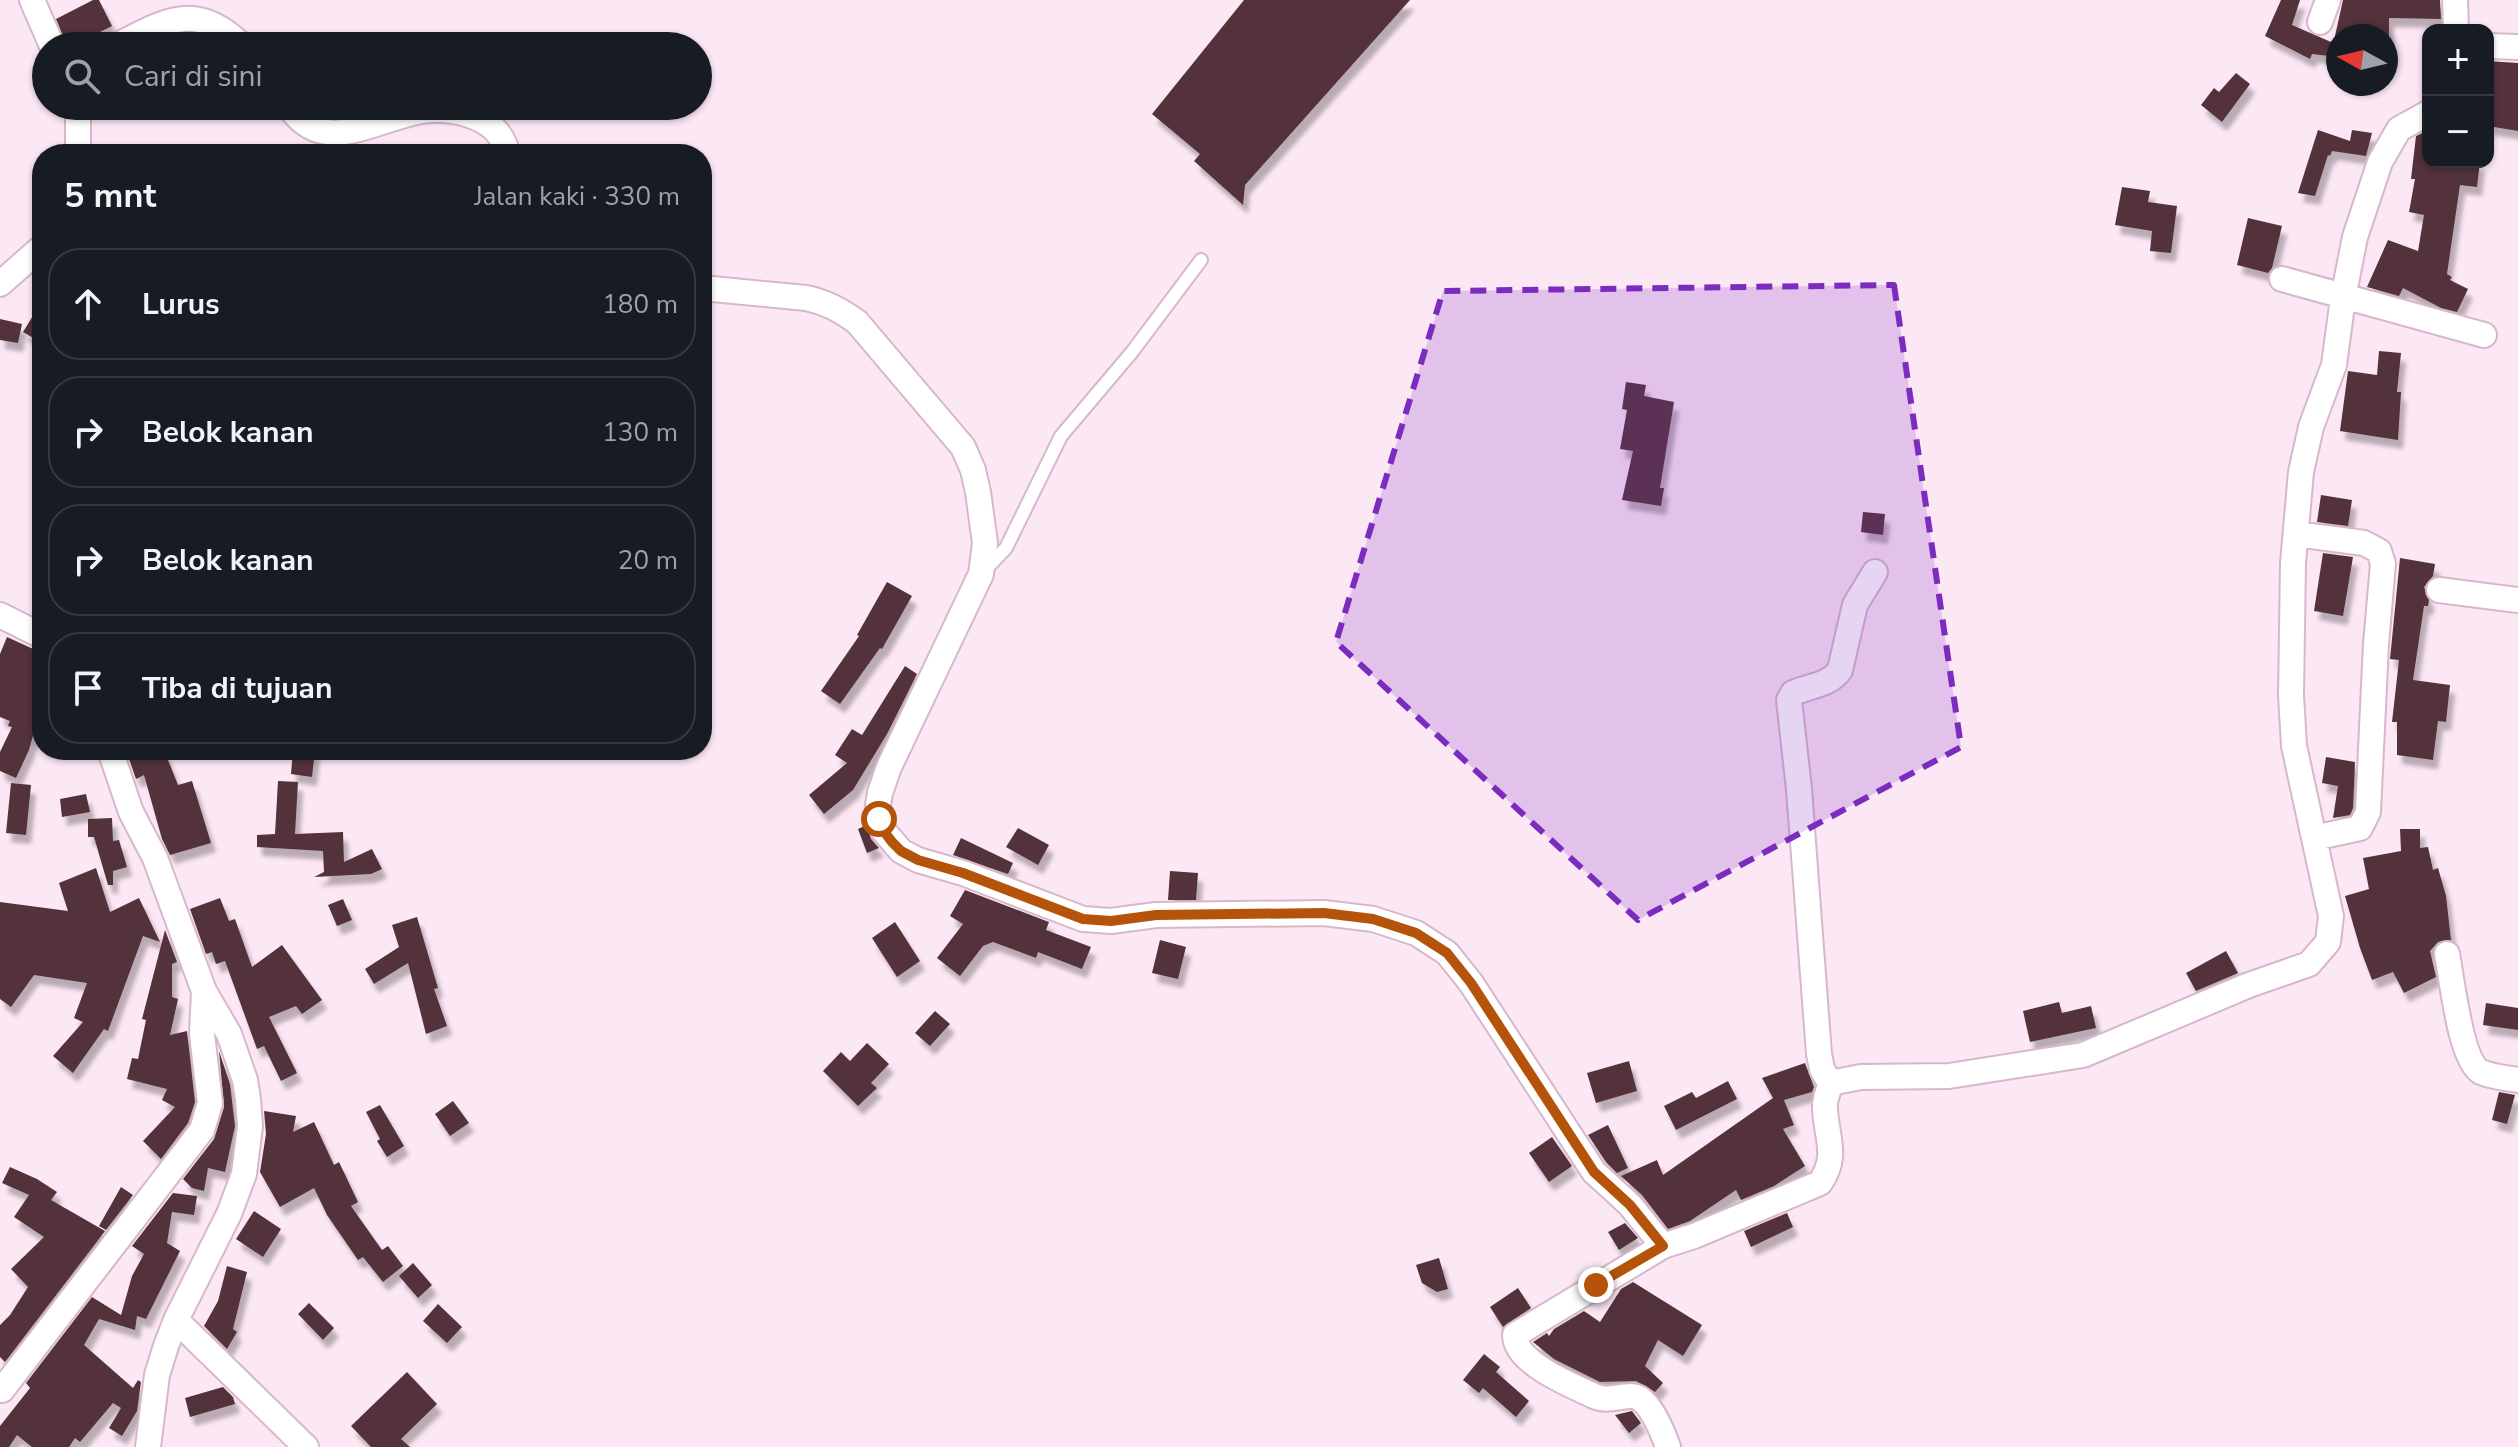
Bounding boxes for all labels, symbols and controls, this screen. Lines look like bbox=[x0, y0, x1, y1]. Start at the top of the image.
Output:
north arrow bbox=[2326, 24, 2398, 96]
map controls bbox=[2422, 24, 2494, 168]
button: + bbox=[2422, 24, 2494, 96]
search box bbox=[32, 32, 712, 120]
icon: search bbox=[60, 54, 104, 98]
text: Cari di sini bbox=[124, 56, 263, 97]
button: − bbox=[2422, 96, 2494, 168]
text: 5 mnt bbox=[64, 173, 156, 219]
text: Jalan kaki · 330 m bbox=[474, 179, 680, 214]
icon: ahead bbox=[66, 282, 110, 326]
text: Lurus bbox=[142, 284, 220, 325]
text: 180 m bbox=[602, 287, 678, 322]
icon: right bbox=[66, 410, 110, 454]
text: Belok kanan bbox=[142, 412, 314, 453]
text: 130 m bbox=[602, 415, 678, 450]
icon: right bbox=[66, 538, 110, 582]
text: Belok kanan bbox=[142, 540, 314, 581]
text: 20 m bbox=[618, 543, 678, 578]
icon: arrive bbox=[66, 666, 110, 710]
text: Tiba di tujuan bbox=[142, 668, 333, 709]
route start bbox=[861, 801, 897, 837]
route end bbox=[1578, 1267, 1614, 1303]

